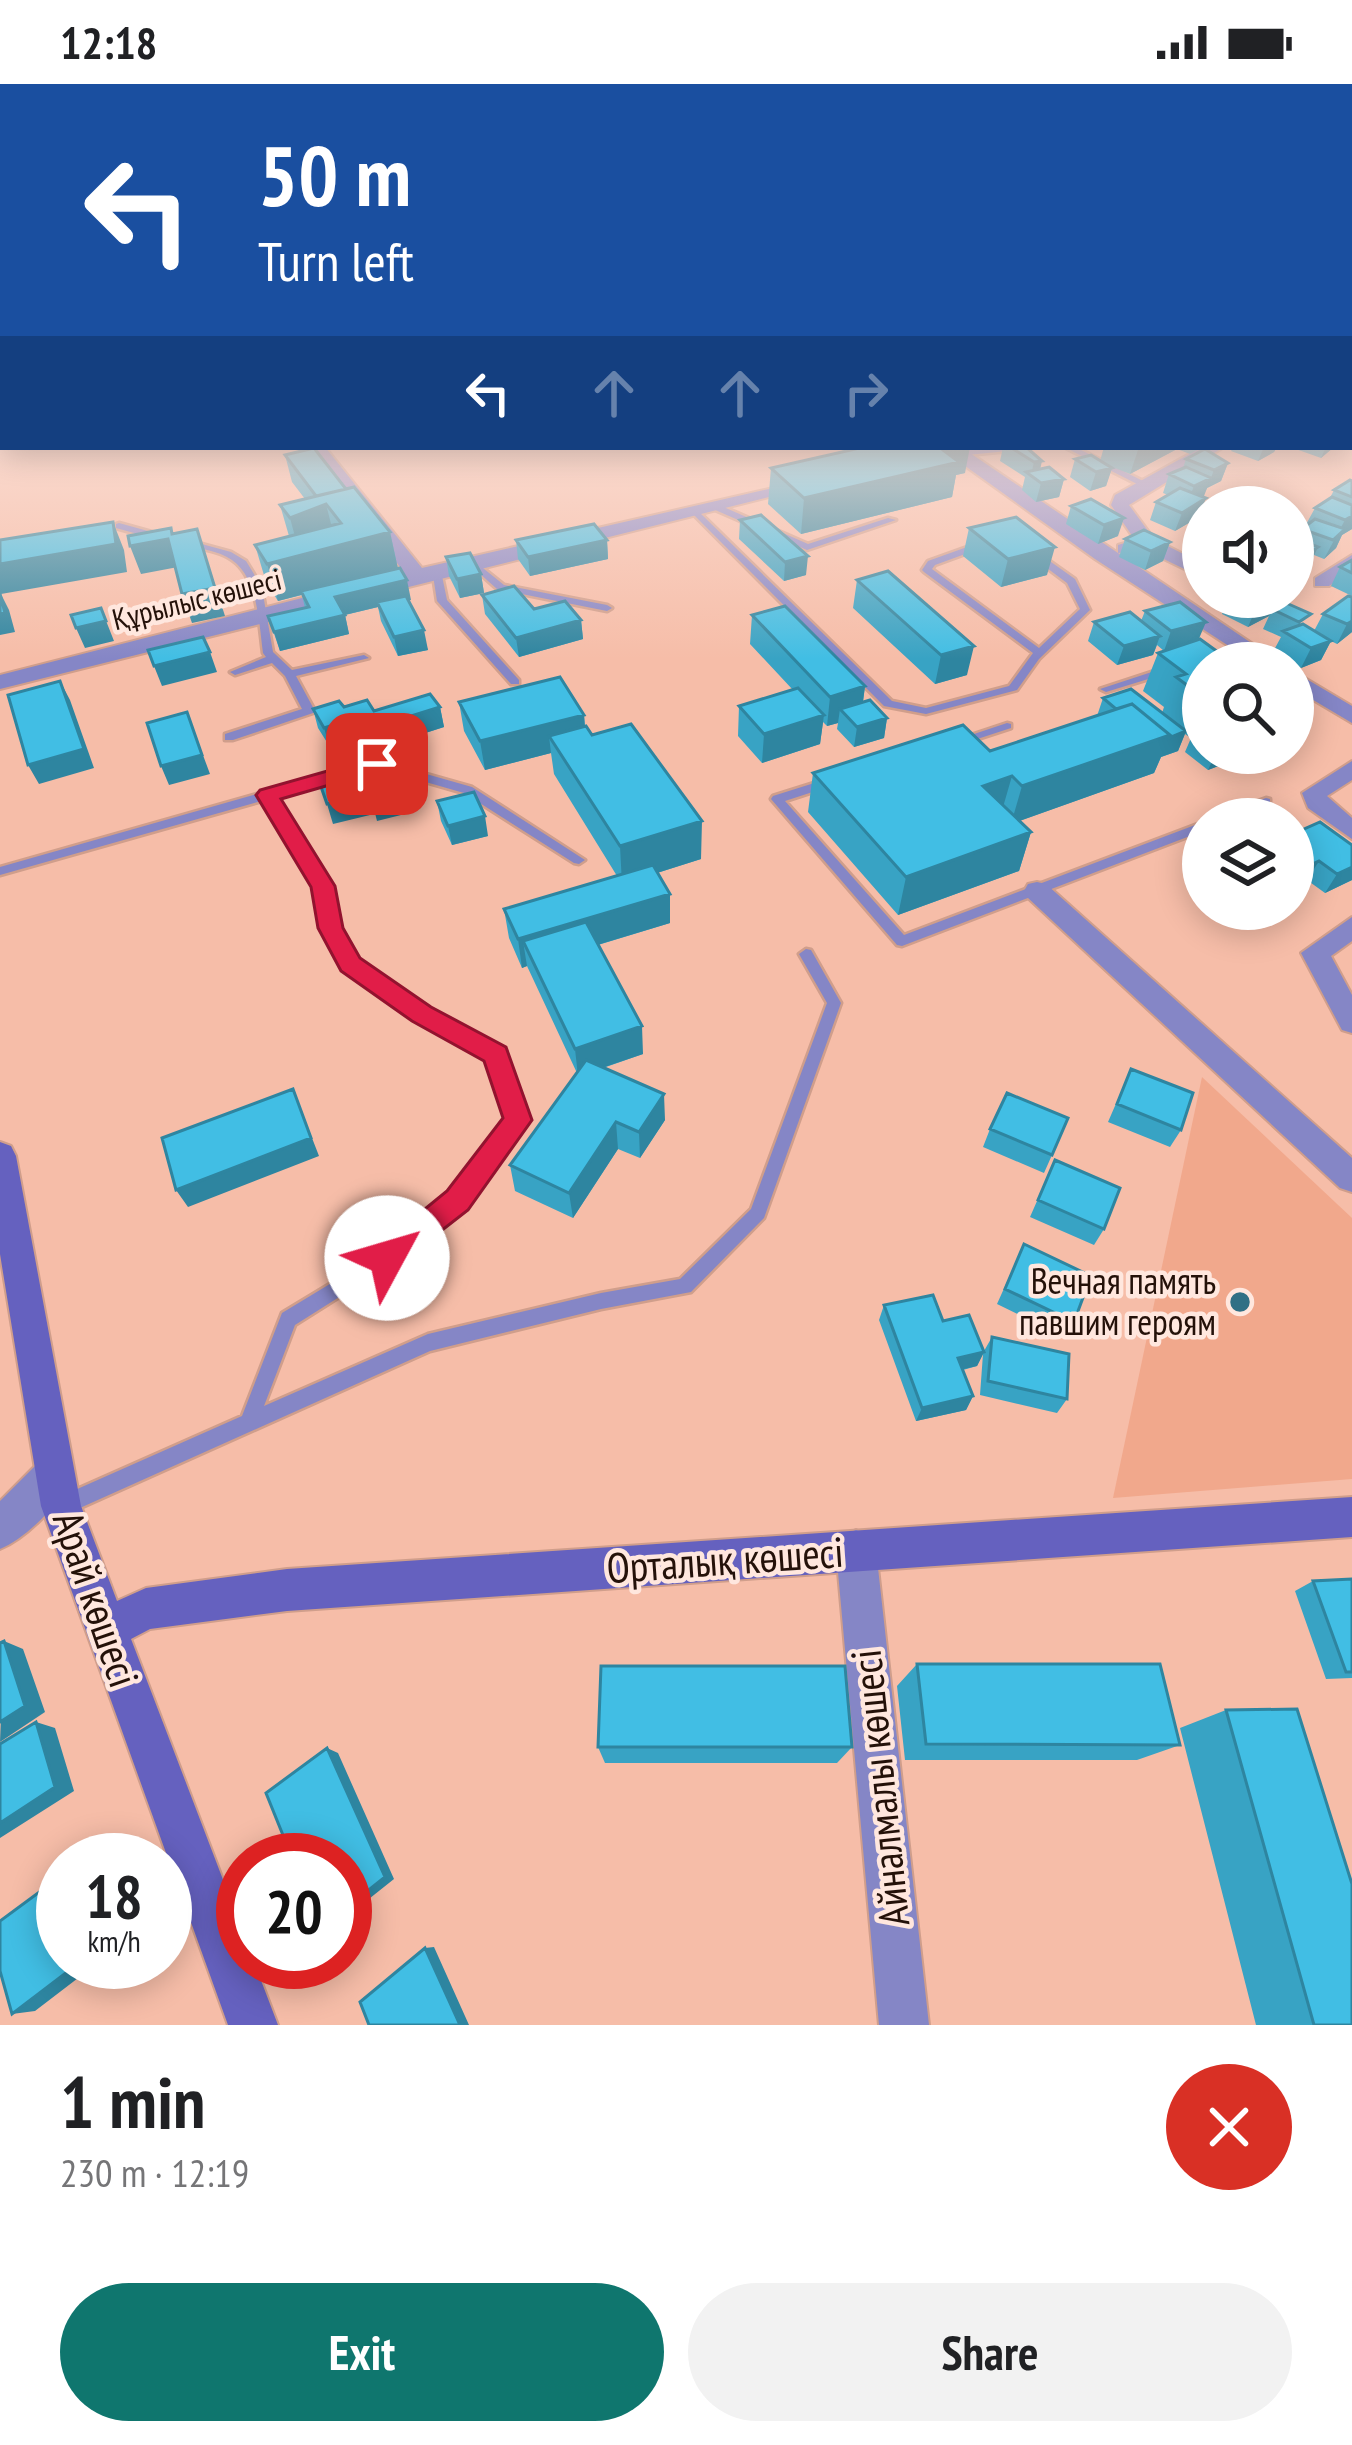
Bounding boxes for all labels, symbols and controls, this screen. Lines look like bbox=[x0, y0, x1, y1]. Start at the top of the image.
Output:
text: 12:18 bbox=[60, 13, 157, 71]
text: 50 m bbox=[258, 120, 411, 229]
icon: left bbox=[60, 132, 216, 288]
text: Turn left bbox=[258, 226, 414, 296]
icon: left bbox=[455, 360, 521, 426]
icon: ahead bbox=[581, 360, 647, 426]
icon: ahead bbox=[707, 360, 773, 426]
icon: right bbox=[833, 360, 899, 426]
map controls bbox=[1182, 486, 1314, 930]
button: sound bbox=[1182, 486, 1314, 618]
street label: Құрылыс көшесі bbox=[108, 559, 285, 638]
button: search bbox=[1182, 642, 1314, 774]
pin bbox=[326, 713, 428, 815]
icon: arrive bbox=[344, 731, 410, 797]
button: layers bbox=[1182, 798, 1314, 930]
position arrow bbox=[324, 1195, 450, 1321]
place label: Вечная память павшим героям bbox=[1019, 1257, 1216, 1345]
marker: Вечная память павшим героям bbox=[1227, 1289, 1253, 1315]
street label: Арай көшесі bbox=[41, 1504, 152, 1694]
street label: Орталық көшесі bbox=[605, 1524, 845, 1595]
street label: Айналмалы көшесі bbox=[838, 1647, 921, 1929]
speed limit sign: 20 bbox=[216, 1833, 372, 1989]
text: 18 bbox=[85, 1857, 143, 1935]
text: km/h bbox=[87, 1921, 141, 1960]
text: 1 min bbox=[60, 2055, 205, 2148]
button: close bbox=[1166, 2064, 1292, 2190]
text: 230 m · 12:19 bbox=[60, 2147, 249, 2198]
button: Exit bbox=[60, 2283, 664, 2421]
button: Share bbox=[688, 2283, 1292, 2421]

